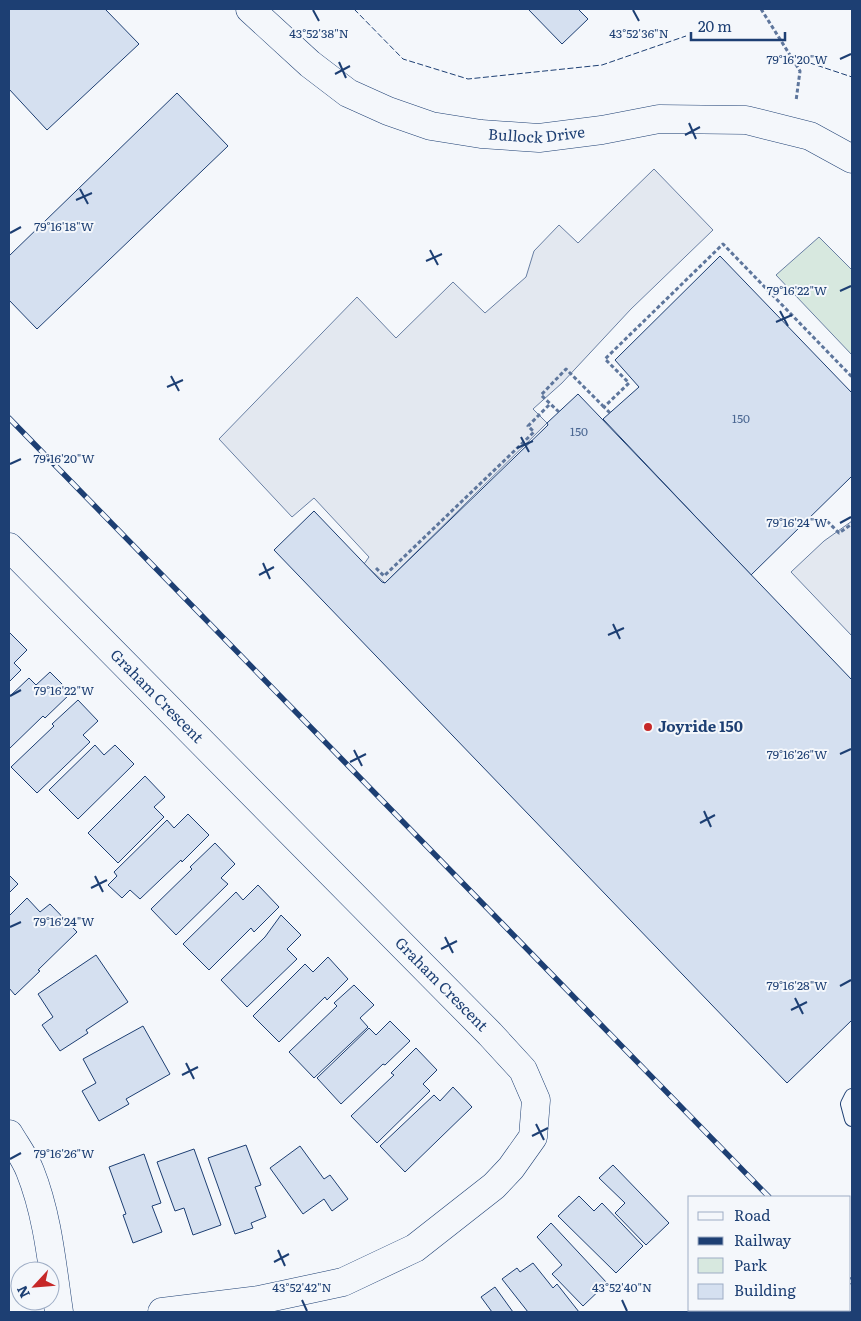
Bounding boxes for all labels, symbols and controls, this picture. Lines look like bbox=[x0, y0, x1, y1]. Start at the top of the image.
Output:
scale bar bbox=[691, 10, 785, 42]
text: 20 m bbox=[698, 14, 732, 37]
text: 43°52'38"N bbox=[289, 24, 349, 42]
text: 43°52'36"N bbox=[609, 24, 669, 42]
text: 79°16'20"W bbox=[766, 50, 828, 68]
street label: Bullock Drive bbox=[487, 119, 586, 148]
text: 79°16'18"W bbox=[34, 217, 94, 235]
text: 79°16'22"W bbox=[767, 281, 827, 299]
house number: 150 bbox=[732, 409, 750, 427]
house number: 150 bbox=[570, 422, 588, 440]
text: 79°16'20"W bbox=[33, 449, 95, 467]
text: 79°16'24"W bbox=[767, 513, 827, 531]
street label: Graham Crescent bbox=[106, 643, 210, 748]
text: 79°16'22"W bbox=[34, 681, 94, 699]
place label: Joyride 150 bbox=[658, 714, 743, 737]
marker: Joyride 150 bbox=[642, 721, 654, 733]
text: 79°16'26"W bbox=[767, 745, 827, 763]
text: 79°16'24"W bbox=[34, 912, 94, 930]
street label: Graham Crescent bbox=[390, 931, 494, 1036]
text: 79°16'28"W bbox=[767, 976, 827, 994]
text: 79°16'26"W bbox=[34, 1144, 94, 1162]
legend bbox=[688, 1196, 851, 1311]
text: Road bbox=[734, 1203, 770, 1226]
text: Railway bbox=[734, 1228, 792, 1251]
text: Park bbox=[734, 1253, 768, 1276]
north arrow bbox=[10, 1261, 60, 1311]
text: 43°52'42"N bbox=[272, 1278, 332, 1296]
text: 43°52'40"N bbox=[592, 1278, 652, 1296]
text: Building bbox=[734, 1278, 796, 1301]
text: N bbox=[11, 1282, 34, 1302]

